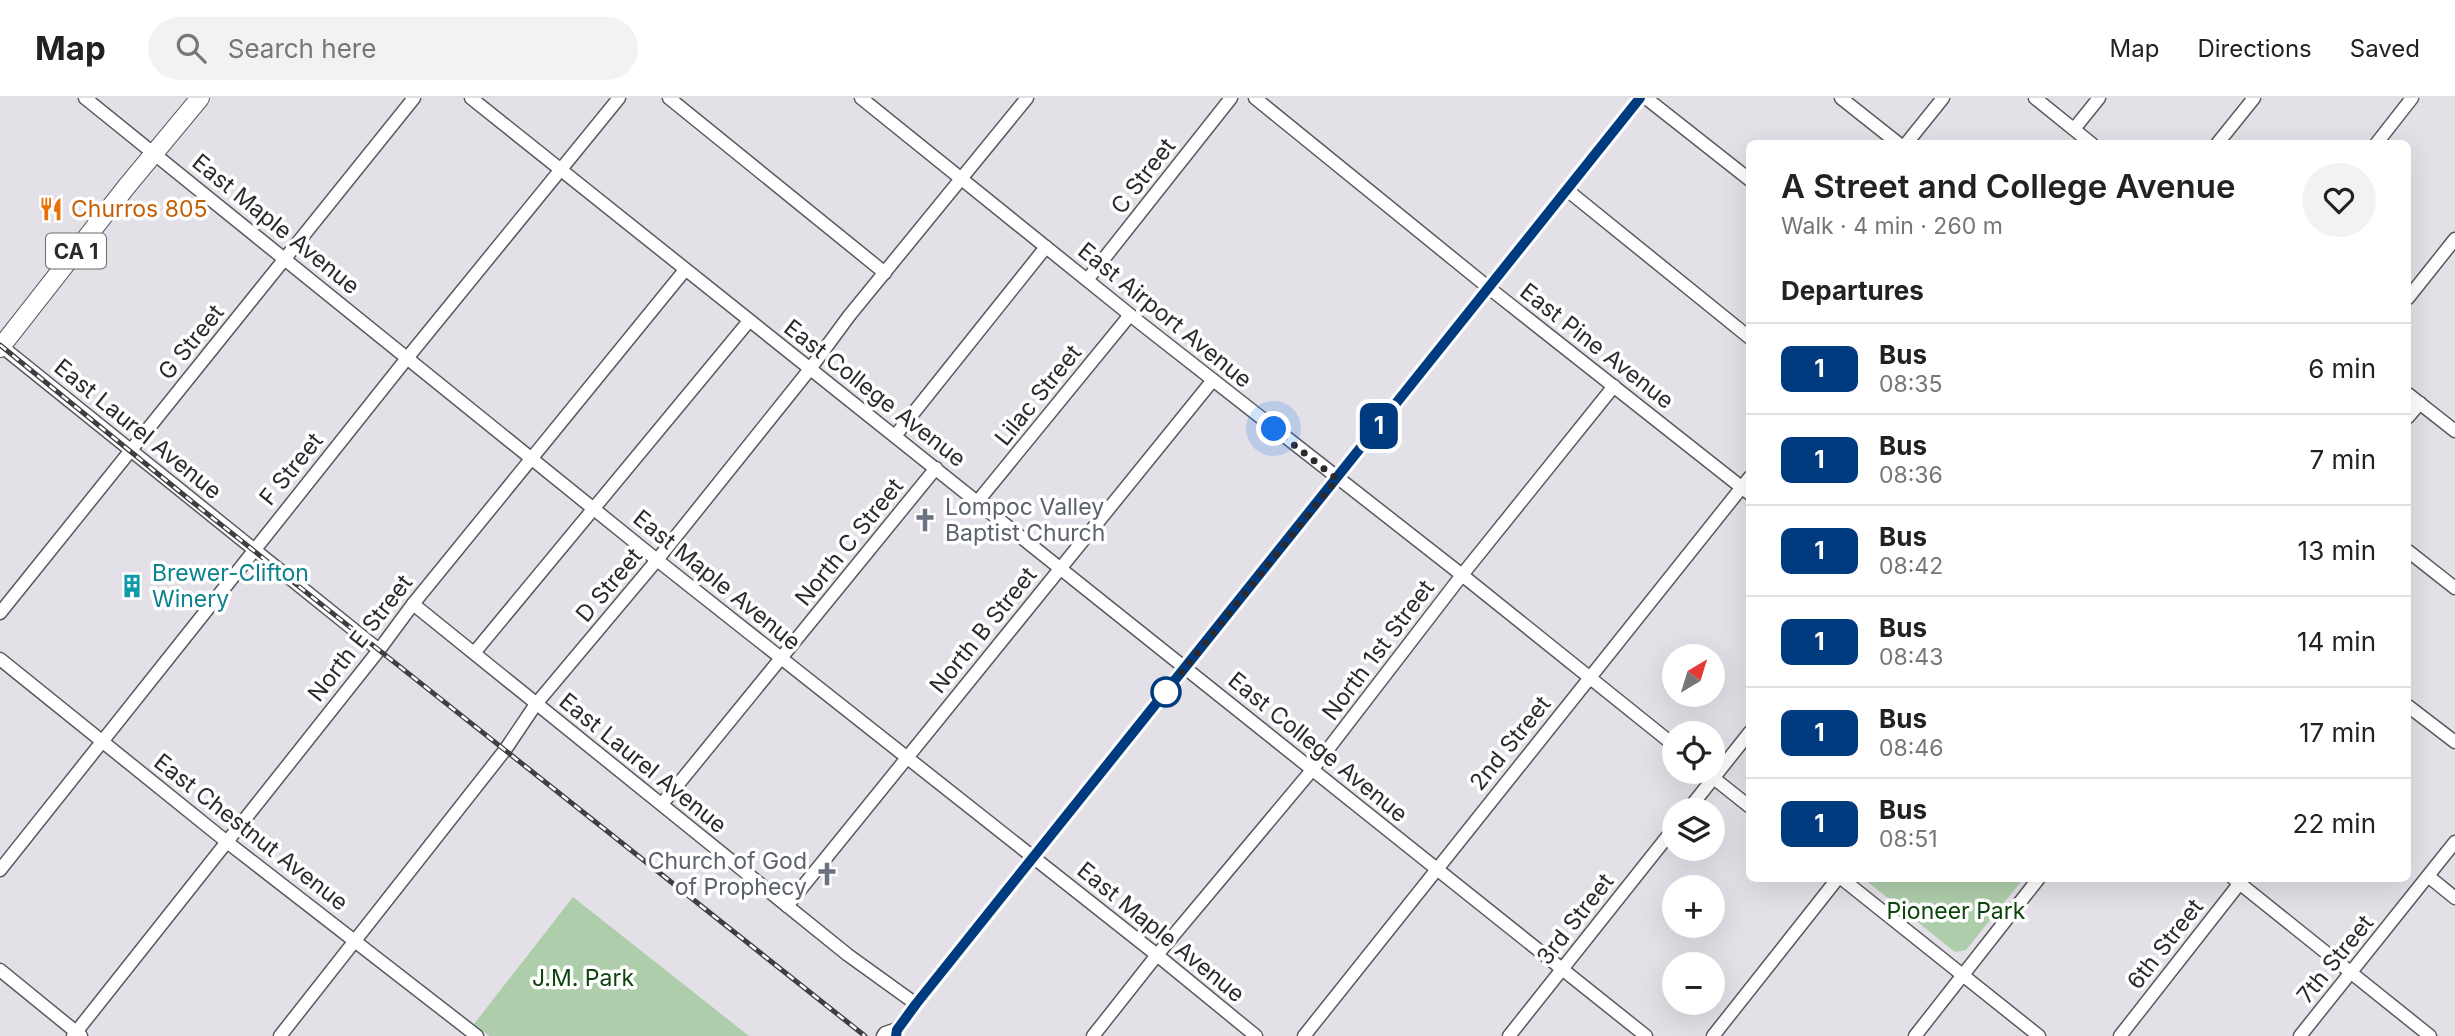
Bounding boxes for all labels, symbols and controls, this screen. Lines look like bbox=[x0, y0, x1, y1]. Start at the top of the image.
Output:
search box bbox=[148, 17, 638, 80]
text: Map bbox=[35, 28, 106, 68]
icon: search bbox=[172, 29, 210, 67]
text: Search here bbox=[228, 33, 376, 64]
text: Map bbox=[2110, 34, 2159, 63]
text: Directions bbox=[2197, 34, 2312, 63]
text: Saved bbox=[2350, 34, 2420, 63]
street label: C Street bbox=[1105, 132, 1181, 219]
street label: East Maple Avenue bbox=[187, 148, 365, 300]
button: heart bbox=[2302, 163, 2376, 237]
text: A Street and College Avenue bbox=[1781, 166, 2235, 206]
restaurant icon: Churros 805 bbox=[37, 195, 65, 223]
place label: Churros 805 bbox=[71, 195, 207, 223]
text: Walk · 4 min · 260 m bbox=[1781, 212, 2003, 240]
road number: CA 1 bbox=[46, 234, 106, 268]
street label: East Airport Avenue bbox=[1073, 236, 1257, 394]
text: Departures bbox=[1781, 275, 1924, 306]
street label: East Pine Avenue bbox=[1515, 277, 1679, 415]
street label: G Street bbox=[152, 298, 230, 385]
street label: East College Avenue bbox=[779, 313, 971, 473]
street label: Lilac Street bbox=[989, 339, 1087, 451]
text: Bus bbox=[1879, 339, 1927, 370]
street label: East Laurel Avenue bbox=[49, 353, 227, 505]
text: 6 min bbox=[2308, 353, 2376, 384]
text: 1 bbox=[1814, 354, 1825, 383]
text: 08:35 bbox=[1879, 370, 1943, 398]
line badge: 1 bbox=[1356, 403, 1402, 449]
your location bbox=[1256, 411, 1291, 446]
text: 1 bbox=[1374, 411, 1384, 440]
street label: F Street bbox=[253, 427, 329, 511]
text: Bus bbox=[1879, 430, 1927, 461]
text: 7 min bbox=[2310, 444, 2376, 475]
text: 1 bbox=[1814, 445, 1825, 474]
text: 08:36 bbox=[1879, 461, 1943, 489]
street label: North C Street bbox=[789, 472, 909, 611]
place label: Lompoc Valley Baptist Church bbox=[945, 493, 1105, 547]
street label: East Maple Avenue bbox=[628, 504, 806, 656]
church icon: Lompoc Valley Baptist Church bbox=[911, 506, 939, 534]
text: Bus bbox=[1879, 521, 1927, 552]
text: 13 min bbox=[2298, 535, 2376, 566]
text: 1 bbox=[1814, 536, 1825, 565]
street label: D Street bbox=[570, 542, 648, 628]
text: 08:42 bbox=[1879, 552, 1943, 580]
place label: Brewer-Clifton Winery bbox=[152, 559, 309, 613]
street label: North B Street bbox=[924, 561, 1043, 699]
street label: North E Street bbox=[302, 569, 418, 707]
building icon: Brewer-Clifton Winery bbox=[118, 572, 146, 600]
street label: North 1st Street bbox=[1316, 574, 1440, 726]
text: Bus bbox=[1879, 612, 1927, 643]
text: 14 min bbox=[2297, 626, 2376, 657]
text: 1 bbox=[1814, 627, 1825, 656]
text: 08:43 bbox=[1879, 643, 1943, 671]
north arrow bbox=[1662, 644, 1726, 707]
map controls bbox=[1662, 644, 1725, 1015]
street label: East College Avenue bbox=[1223, 666, 1413, 828]
unlabelled marker bbox=[1151, 677, 1181, 707]
street label: East Laurel Avenue bbox=[554, 687, 732, 839]
street label: 2nd Street bbox=[1464, 690, 1557, 796]
text: Bus bbox=[1879, 703, 1927, 734]
text: 17 min bbox=[2299, 717, 2376, 748]
text: 1 bbox=[1814, 718, 1825, 747]
button: locate bbox=[1662, 721, 1725, 784]
text: 08:46 bbox=[1879, 734, 1944, 762]
street label: East Chestnut Avenue bbox=[148, 748, 354, 916]
text: Bus bbox=[1879, 794, 1927, 825]
button: layers bbox=[1662, 798, 1725, 861]
text: 22 min bbox=[2293, 808, 2376, 839]
text: 1 bbox=[1814, 809, 1825, 838]
text: 08:51 bbox=[1879, 825, 1938, 853]
place label: Church of God of Prophecy bbox=[648, 847, 807, 901]
street label: East Maple Avenue bbox=[1072, 856, 1250, 1008]
church icon: Church of God of Prophecy bbox=[813, 860, 841, 888]
street label: 3rd Street bbox=[1531, 867, 1620, 970]
button: + bbox=[1662, 875, 1725, 938]
street label: 6th Street bbox=[2121, 893, 2209, 995]
park label: Pioneer Park bbox=[1887, 897, 2026, 925]
street label: 7th Street bbox=[2291, 909, 2379, 1009]
button: − bbox=[1662, 952, 1725, 1015]
park label: J.M. Park bbox=[532, 964, 634, 992]

